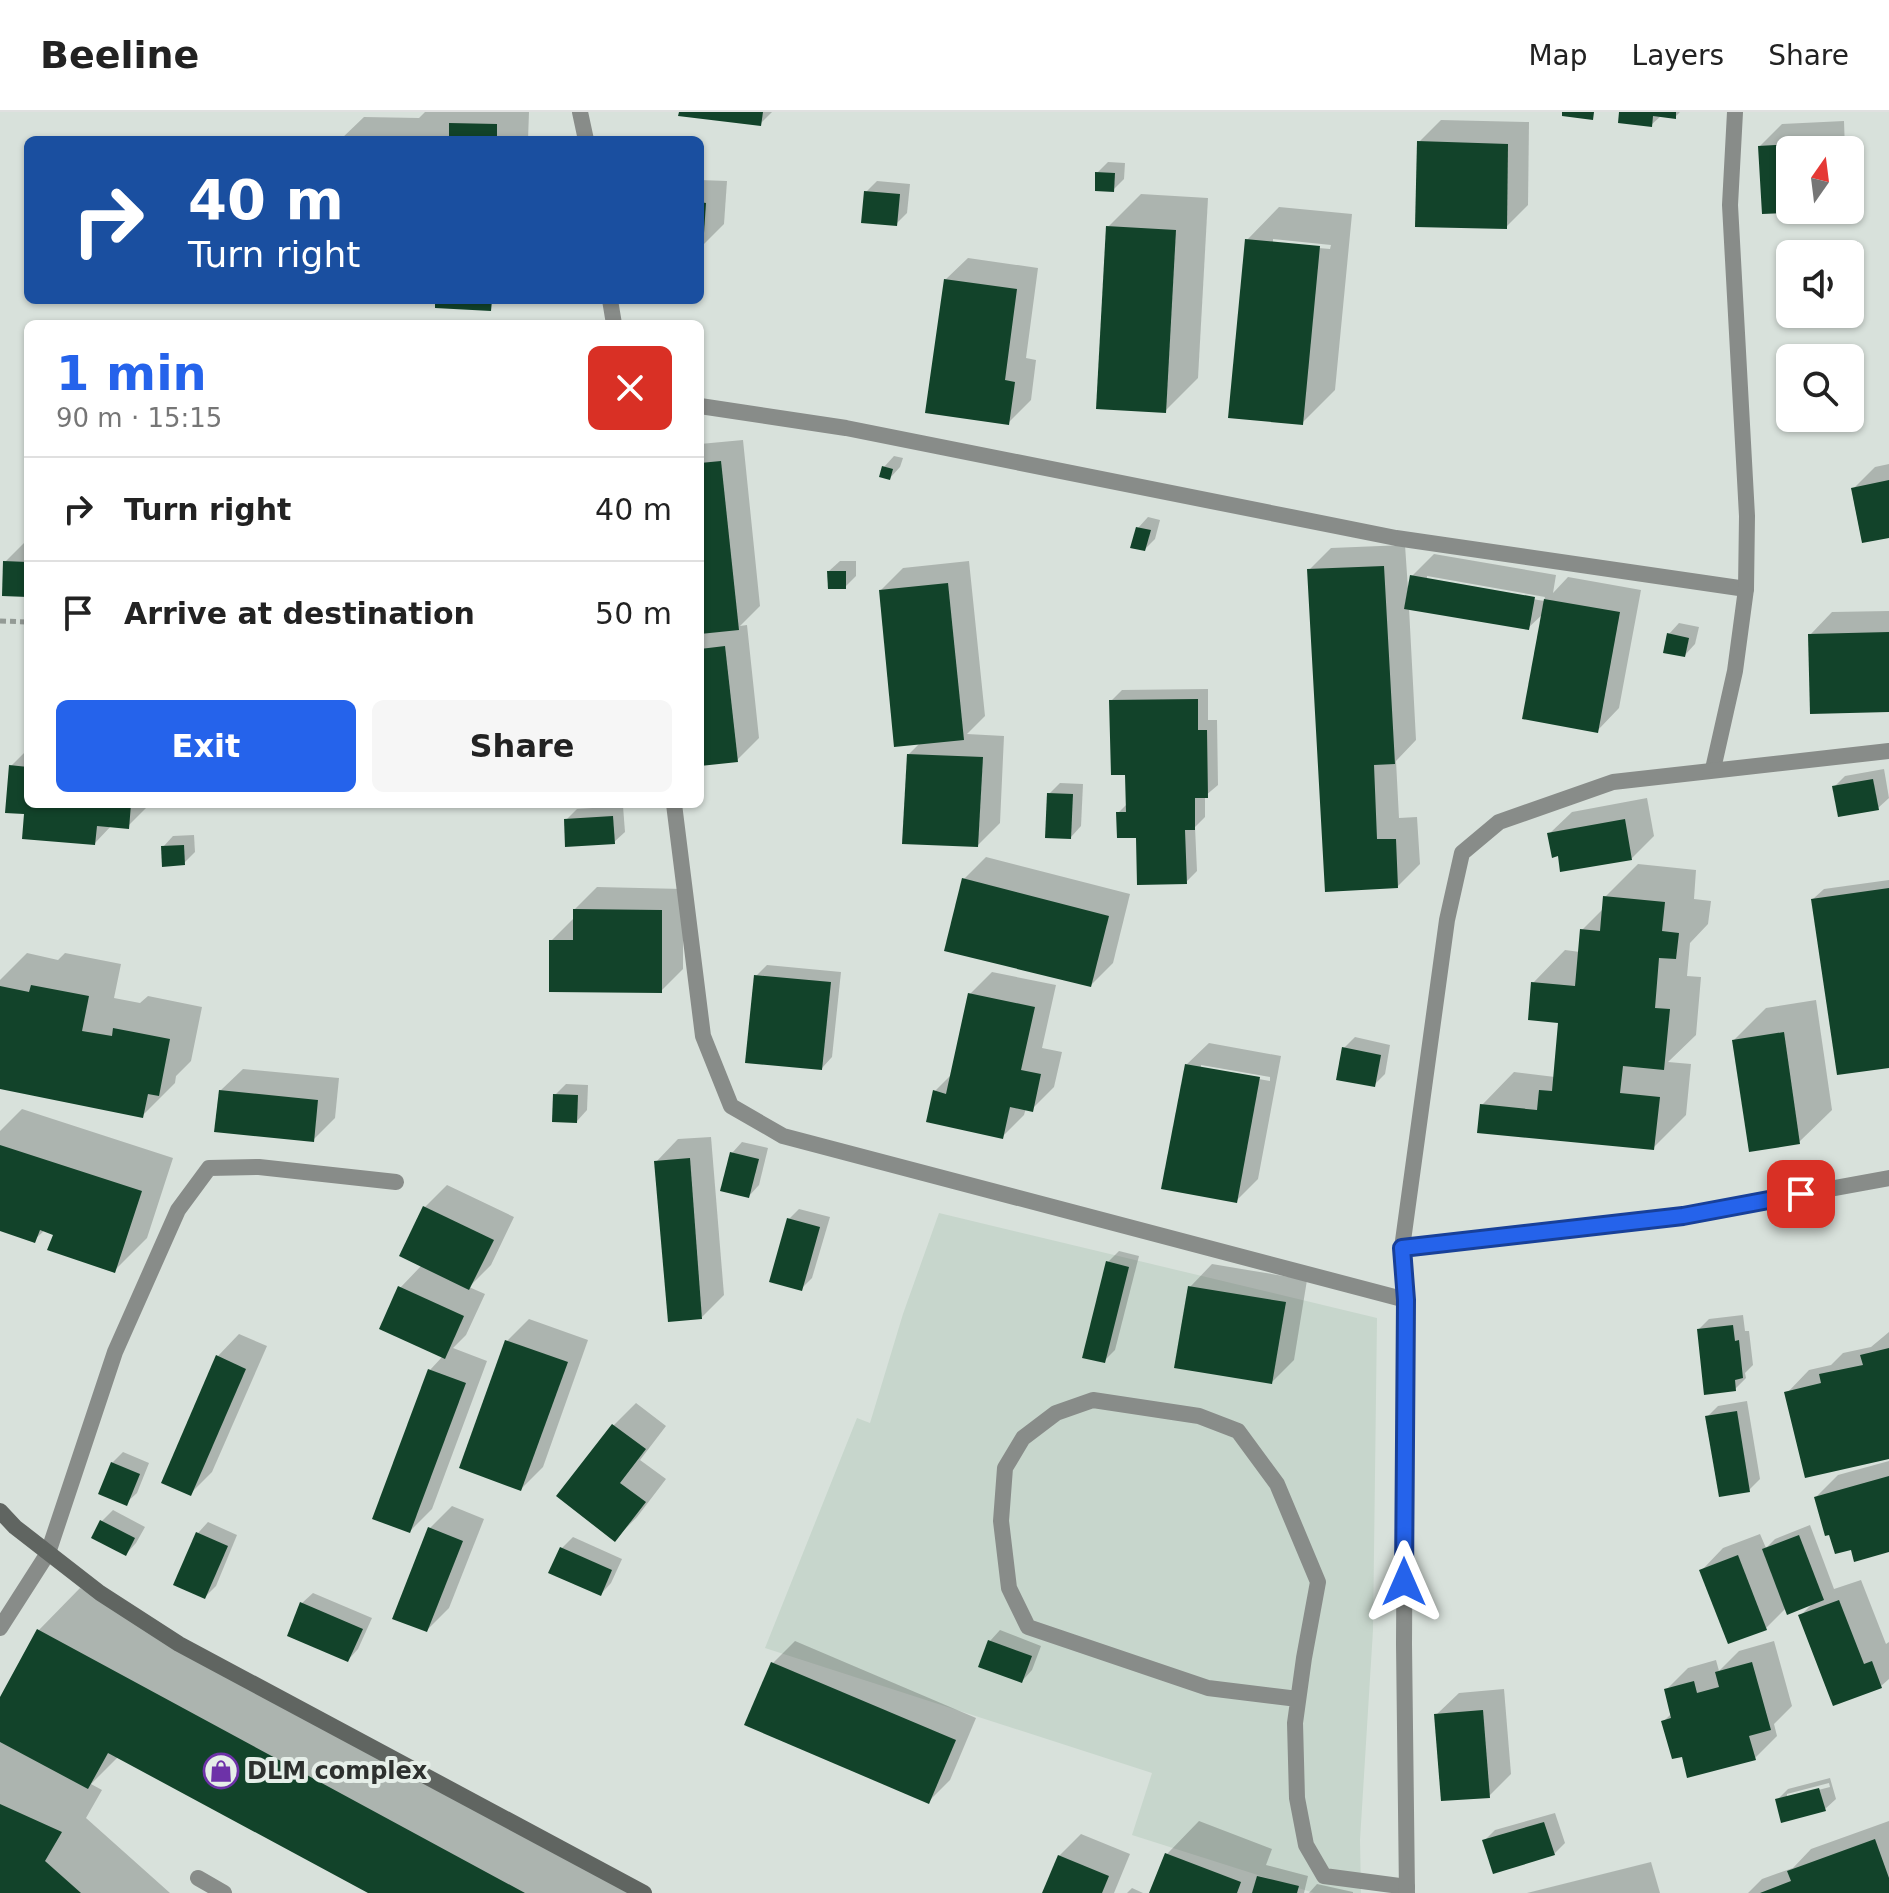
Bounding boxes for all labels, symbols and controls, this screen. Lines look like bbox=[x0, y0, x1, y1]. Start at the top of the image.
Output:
text: Beeline bbox=[40, 33, 199, 77]
text: Map bbox=[1528, 39, 1588, 72]
text: Layers bbox=[1632, 39, 1724, 72]
text: Share bbox=[1768, 39, 1849, 72]
north arrow bbox=[1776, 136, 1864, 224]
map controls bbox=[1776, 136, 1864, 432]
text: 40 m bbox=[188, 167, 344, 232]
icon: right bbox=[56, 168, 160, 272]
text: Turn right bbox=[188, 234, 360, 275]
button: sound bbox=[1776, 240, 1864, 328]
button: search bbox=[1776, 344, 1864, 432]
text: 1 min bbox=[56, 345, 207, 401]
button: close bbox=[588, 346, 672, 430]
text: 90 m · 15:15 bbox=[56, 403, 222, 433]
icon: right bbox=[56, 487, 100, 531]
text: Turn right bbox=[124, 492, 291, 527]
text: 40 m bbox=[595, 492, 672, 527]
icon: arrive bbox=[56, 591, 100, 635]
text: Arrive at destination bbox=[124, 596, 475, 631]
text: 50 m bbox=[595, 596, 672, 631]
button: Exit bbox=[56, 700, 356, 792]
button: Share bbox=[372, 700, 672, 792]
pin bbox=[1767, 1160, 1835, 1228]
icon: arrive bbox=[1779, 1172, 1823, 1216]
position arrow bbox=[1362, 1540, 1446, 1624]
shop icon: DLM complex bbox=[202, 1752, 240, 1790]
place label: DLM complex bbox=[247, 1757, 428, 1785]

